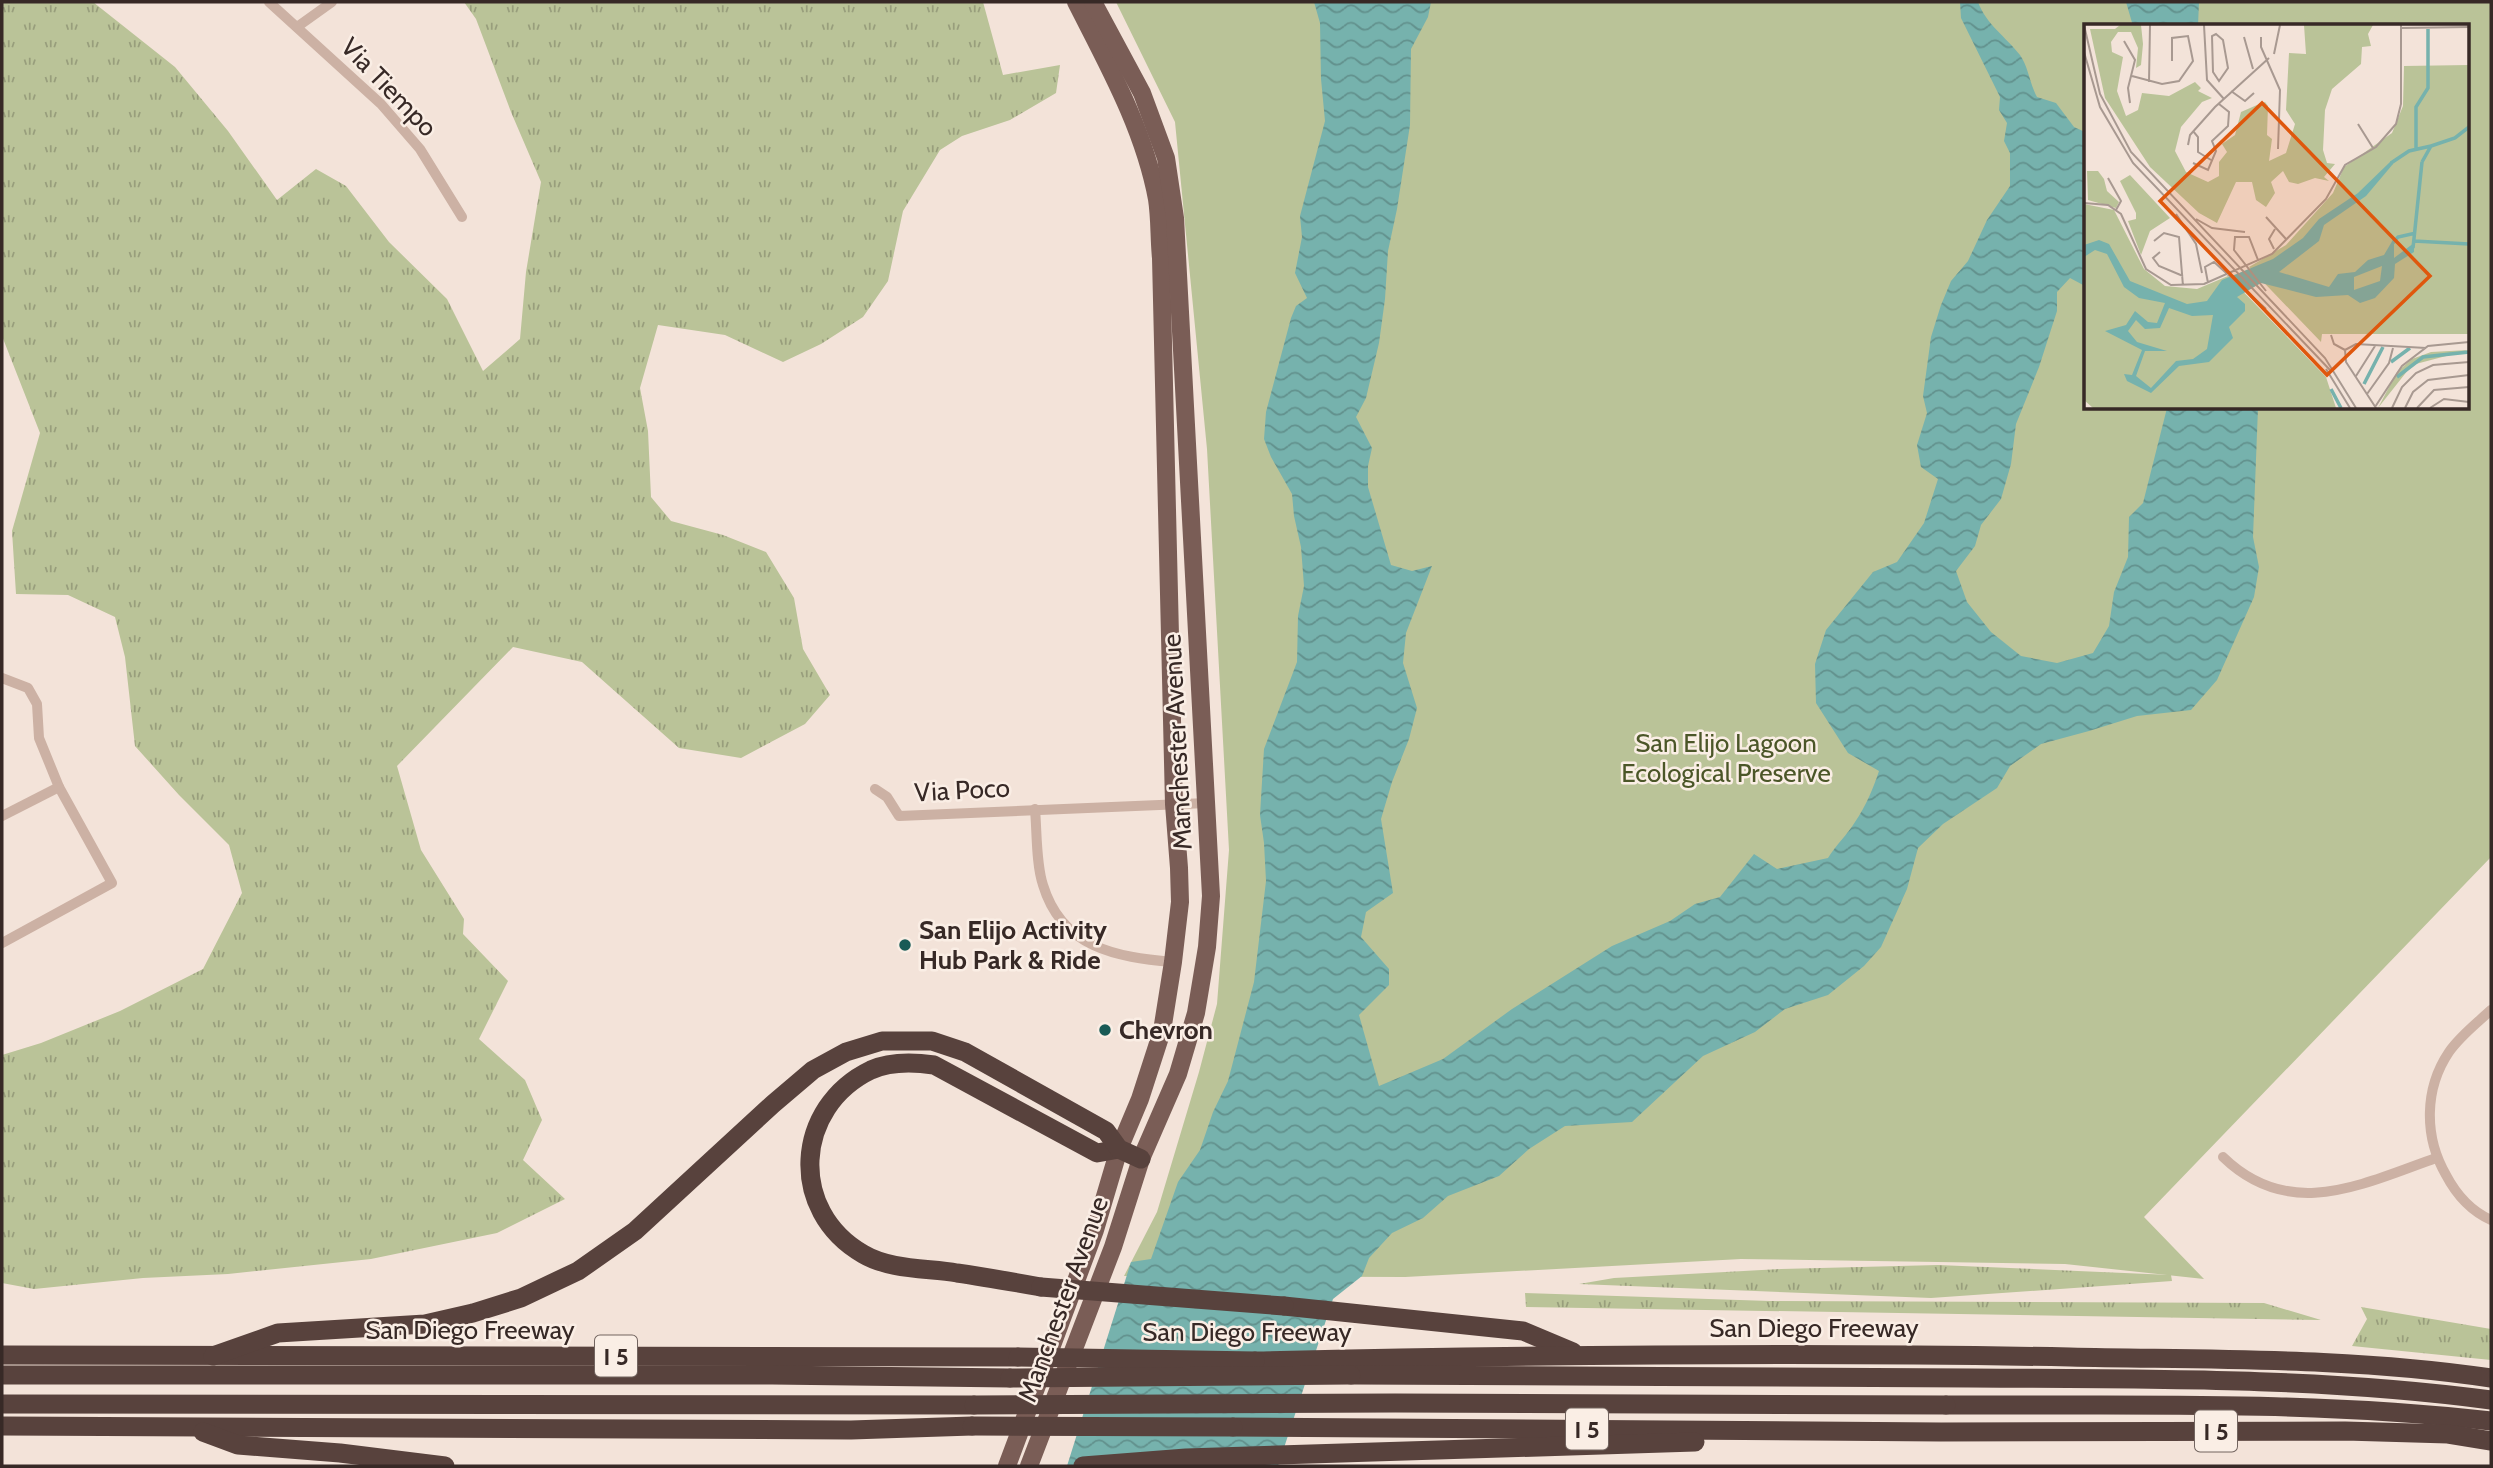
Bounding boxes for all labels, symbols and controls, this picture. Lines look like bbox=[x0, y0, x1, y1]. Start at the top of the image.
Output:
inset map bbox=[2084, 24, 2468, 410]
street label: Via Tiempo bbox=[334, 31, 444, 143]
street label: Manchester Avenue bbox=[1155, 633, 1199, 851]
park label: San Elijo Lagoon Ecological Preserve bbox=[1621, 727, 1831, 789]
street label: Via Poco bbox=[913, 772, 1011, 808]
place label: San Elijo Activity Hub Park & Ride bbox=[919, 914, 1107, 976]
marker: San Elijo Activity Hub Park & Ride bbox=[897, 937, 913, 953]
place label: Chevron bbox=[1119, 1014, 1213, 1046]
marker: Chevron bbox=[1097, 1022, 1113, 1038]
street label: Manchester Avenue bbox=[1011, 1192, 1115, 1406]
street label: San Diego Freeway bbox=[1709, 1312, 1919, 1344]
street label: San Diego Freeway bbox=[365, 1314, 575, 1346]
street label: San Diego Freeway bbox=[1142, 1316, 1352, 1348]
road number: I 5 bbox=[595, 1336, 637, 1376]
road number: I 5 bbox=[1566, 1408, 1608, 1450]
road number: I 5 bbox=[2195, 1410, 2237, 1451]

